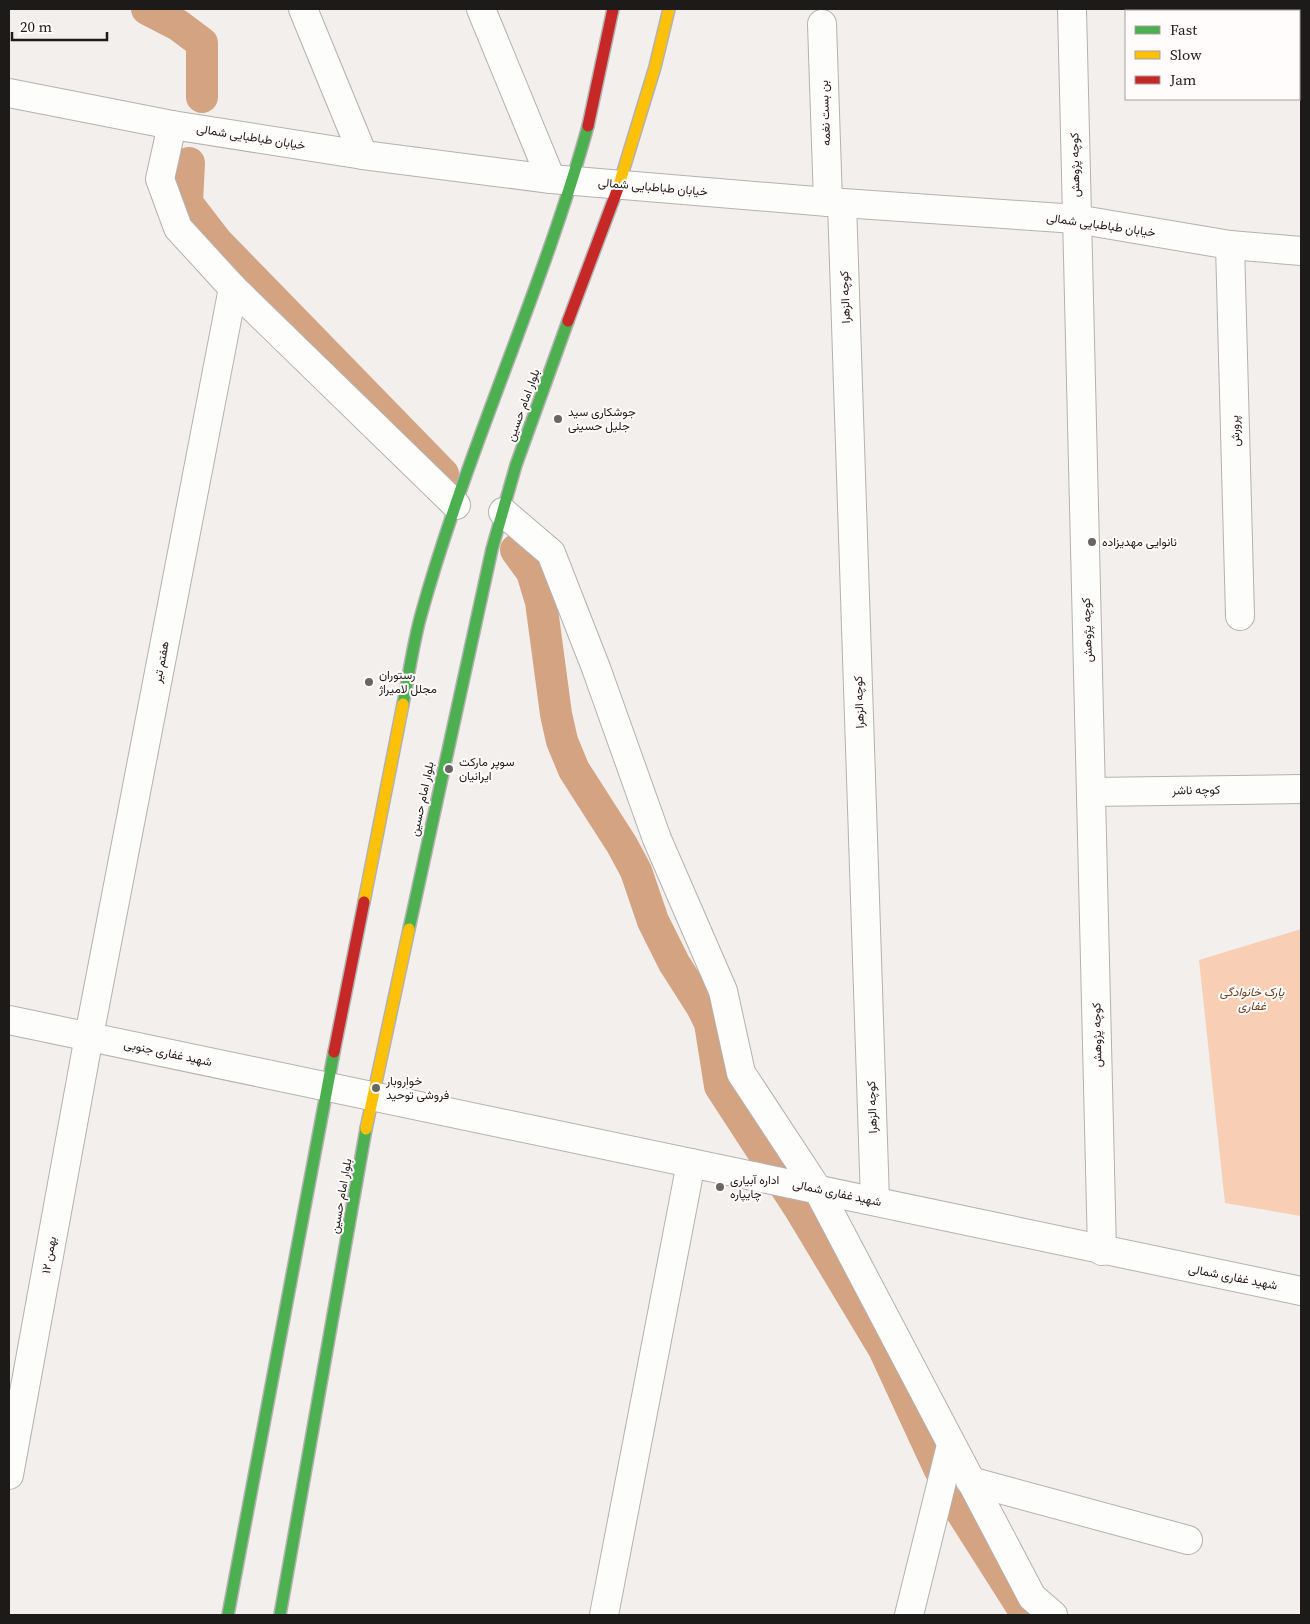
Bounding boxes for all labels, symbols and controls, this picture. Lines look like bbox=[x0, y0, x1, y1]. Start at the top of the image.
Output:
scale bar bbox=[12, 10, 108, 42]
legend bbox=[1125, 10, 1300, 100]
text: 20 m bbox=[20, 16, 52, 37]
text: Fast bbox=[1170, 19, 1197, 40]
text: Slow bbox=[1170, 44, 1202, 65]
text: Jam bbox=[1169, 69, 1197, 90]
street label: بن بست نغمه bbox=[816, 80, 834, 146]
street label: خیابان طباطبایی شمالی bbox=[195, 120, 307, 154]
street label: کوچه پژوهش bbox=[1066, 132, 1084, 198]
street label: خیابان طباطبایی شمالی bbox=[597, 174, 709, 200]
street label: خیابان طباطبایی شمالی bbox=[1045, 209, 1157, 241]
street label: کوچه الزهرا bbox=[836, 270, 854, 324]
street label: بلوار امام حسین bbox=[502, 366, 544, 444]
place label: جوشکاری سید جلیل حسینی bbox=[568, 404, 636, 434]
marker: جوشکاری سید جلیل حسینی bbox=[552, 413, 564, 425]
street label: پرورش bbox=[1226, 415, 1244, 447]
place label: نانوایی مهدیزاده bbox=[1102, 534, 1177, 550]
marker: نانوایی مهدیزاده bbox=[1086, 536, 1098, 548]
street label: کوچه پژوهش bbox=[1078, 597, 1096, 663]
street label: هفتم تیر bbox=[149, 640, 173, 685]
place label: رستوران مجلل لامیراژ bbox=[378, 667, 437, 697]
street label: کوچه الزهرا bbox=[850, 675, 868, 729]
marker: رستوران مجلل لامیراژ bbox=[363, 676, 375, 688]
place label: سوپر مارکت ایرانیان bbox=[459, 754, 514, 784]
street label: بلوار امام حسین bbox=[406, 760, 438, 838]
marker: سوپر مارکت ایرانیان bbox=[443, 763, 455, 775]
street label: کوچه ناشر bbox=[1171, 782, 1220, 798]
park label: پارک خانوادگی غفاری bbox=[1220, 984, 1285, 1014]
street label: کوچه پژوهش bbox=[1088, 1002, 1106, 1068]
street label: شهید غفاری جنوبی bbox=[123, 1036, 213, 1070]
place label: خواروبار فروشی توحید bbox=[385, 1073, 449, 1103]
street label: کوچه الزهرا bbox=[863, 1080, 881, 1134]
marker: خواروبار فروشی توحید bbox=[370, 1082, 382, 1094]
street label: بلوار امام حسین bbox=[327, 1157, 355, 1235]
place label: اداره آبیاری چایپاره bbox=[730, 1172, 779, 1202]
street label: شهید غفاری شمالی bbox=[791, 1176, 883, 1210]
marker: اداره آبیاری چایپاره bbox=[714, 1181, 726, 1193]
street label: ۱۲ بهمن bbox=[38, 1235, 60, 1275]
street label: شهید غفاری شمالی bbox=[1187, 1261, 1279, 1293]

